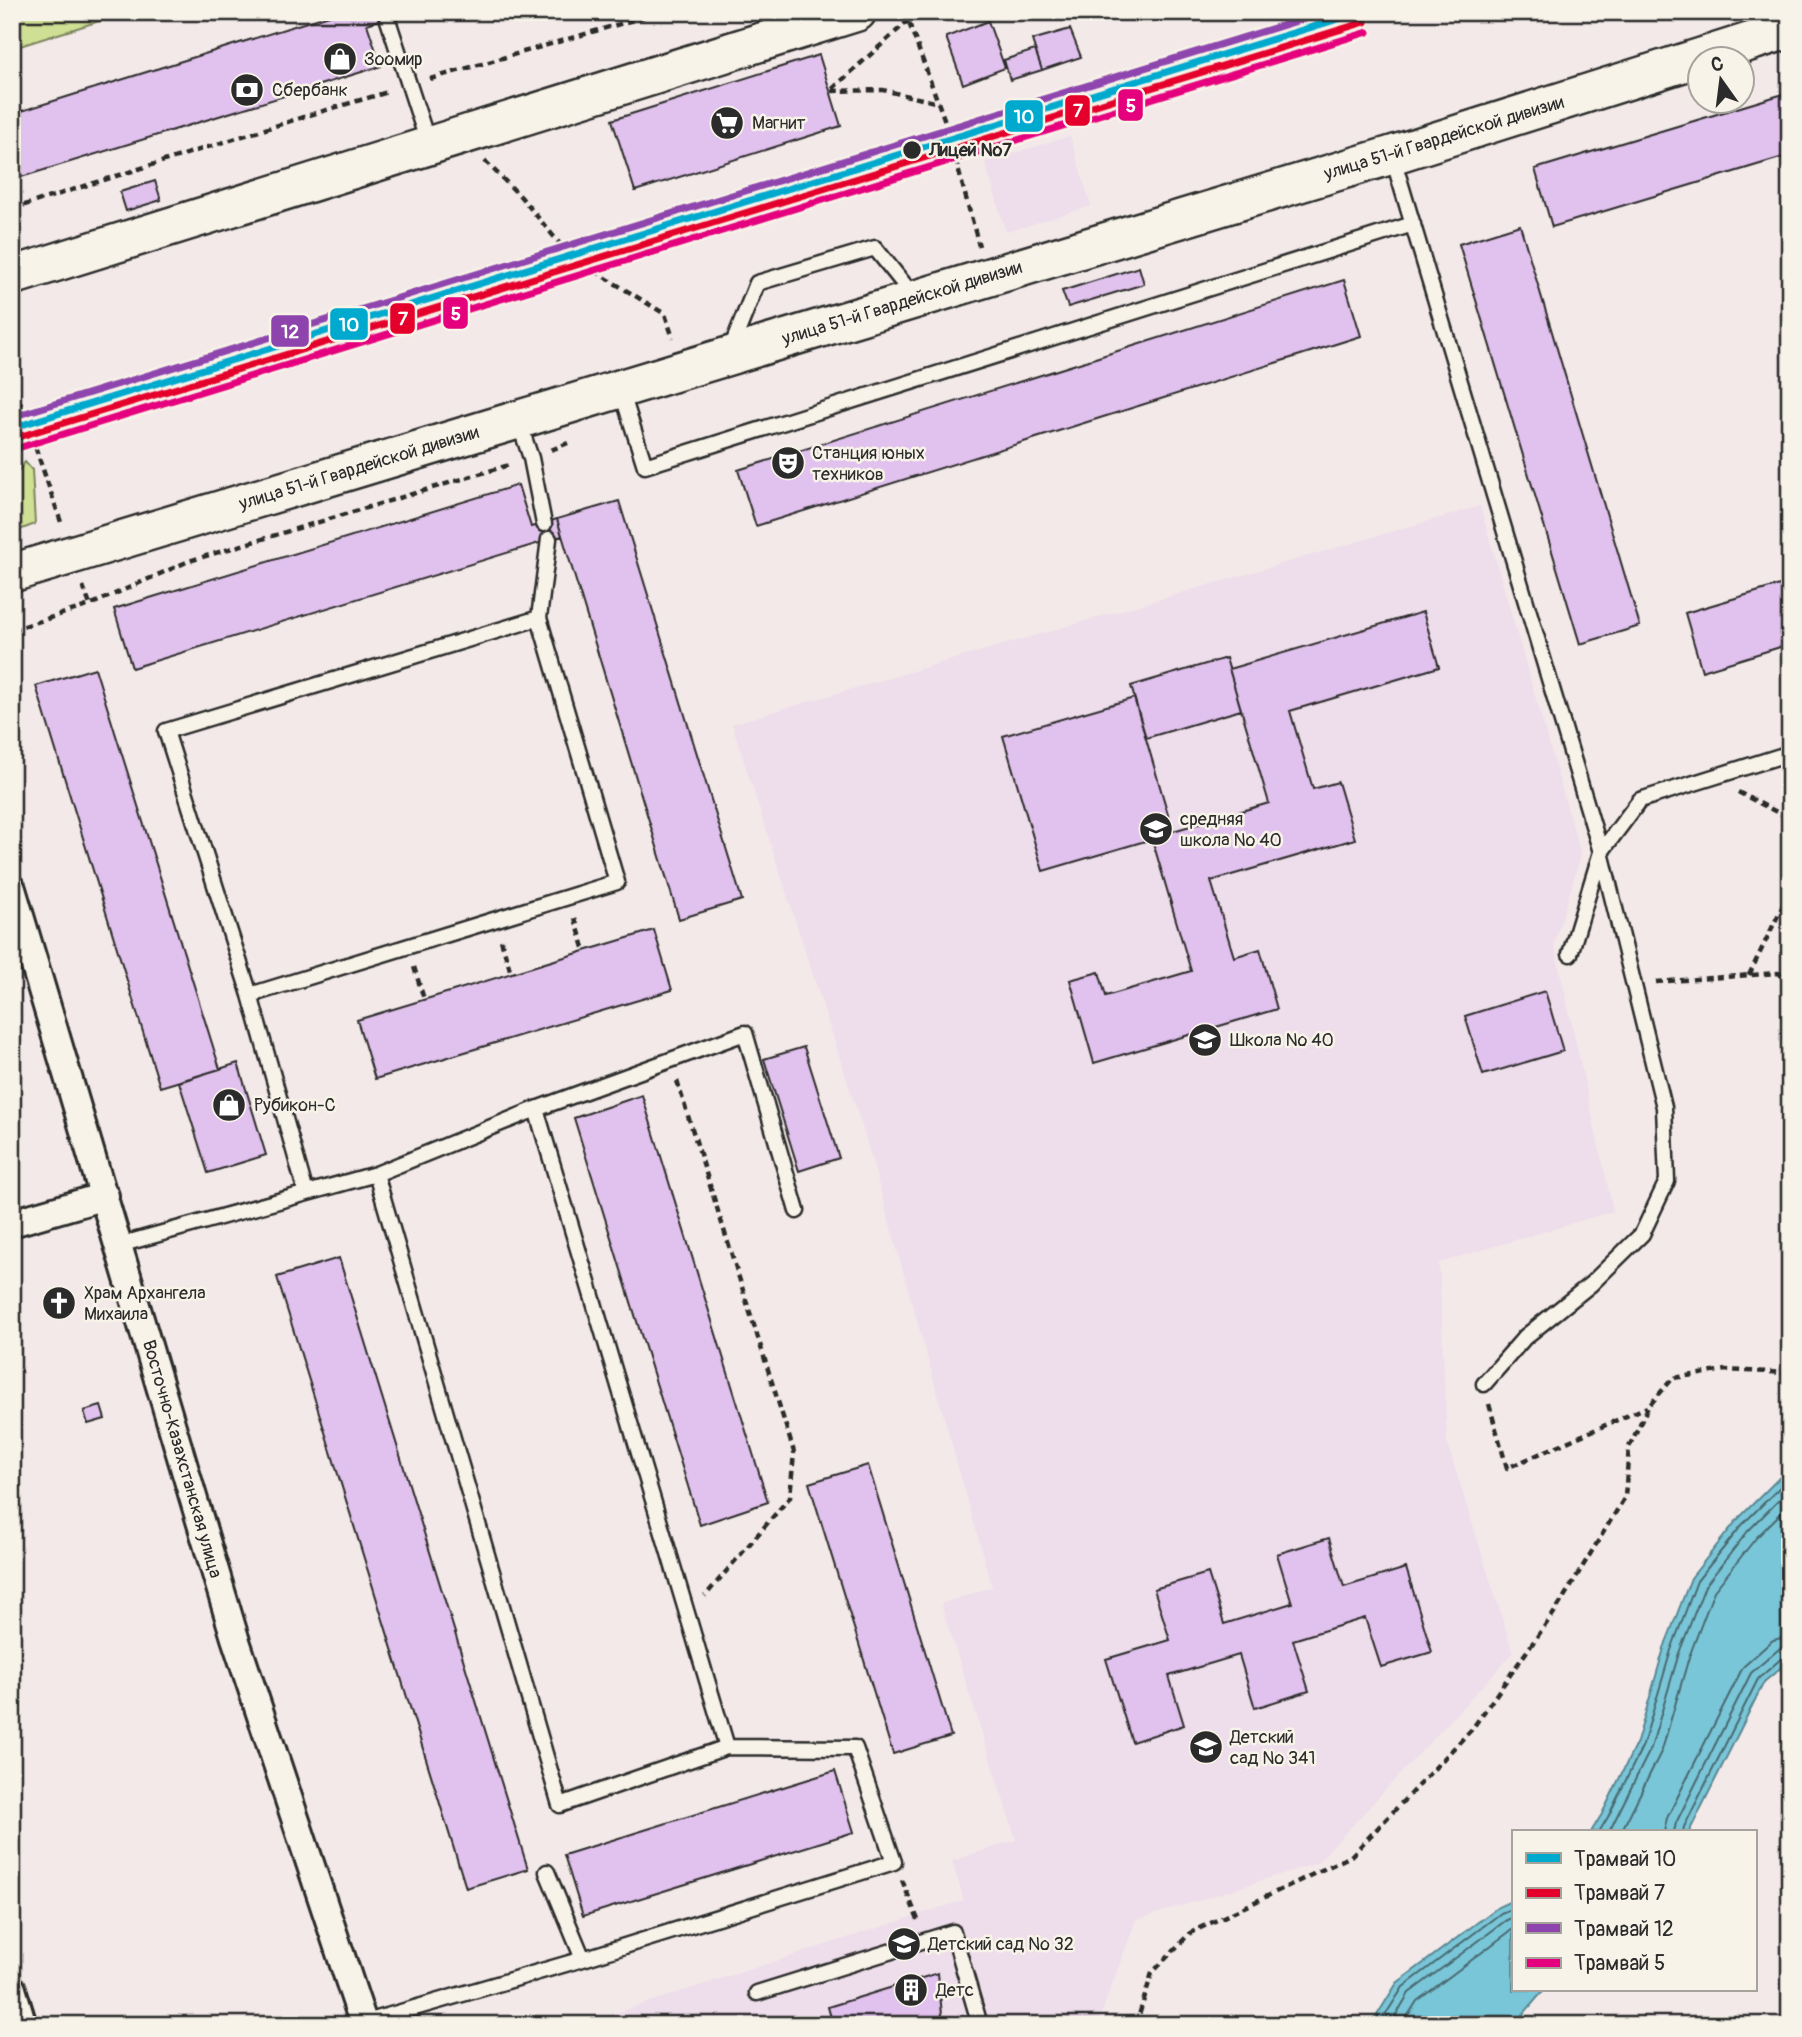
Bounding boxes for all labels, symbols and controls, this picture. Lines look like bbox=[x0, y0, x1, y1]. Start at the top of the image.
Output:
shop icon: Зоомир bbox=[321, 40, 359, 78]
north arrow bbox=[1686, 46, 1756, 116]
place label: Зоомир bbox=[364, 48, 423, 71]
text: С bbox=[1709, 51, 1726, 78]
bank icon: Сбербанк bbox=[228, 71, 266, 109]
place label: Сбербанк bbox=[272, 79, 348, 102]
line badge: 5 bbox=[1117, 88, 1144, 122]
street label: улица 51-й Гвардейской дивизии bbox=[1320, 91, 1567, 186]
line badge: 7 bbox=[1064, 94, 1091, 127]
text: 5 bbox=[1126, 94, 1136, 118]
line badge: 10 bbox=[1004, 99, 1044, 133]
text: 7 bbox=[1073, 99, 1084, 123]
supermarket icon: Магнит bbox=[708, 104, 746, 142]
text: 10 bbox=[1014, 105, 1034, 129]
place label: Магнит bbox=[752, 112, 805, 135]
marker: Лицей №7 bbox=[901, 139, 923, 161]
place label: Лицей №7 bbox=[928, 139, 1012, 162]
street label: улица 51-й Гвардейской дивизии bbox=[778, 256, 1025, 351]
line badge: 5 bbox=[442, 296, 469, 330]
line badge: 7 bbox=[389, 302, 416, 335]
text: 5 bbox=[451, 302, 461, 326]
line badge: 10 bbox=[329, 307, 369, 341]
text: 7 bbox=[398, 307, 409, 331]
text: 10 bbox=[339, 313, 359, 337]
line badge: 12 bbox=[270, 314, 310, 348]
text: 12 bbox=[281, 320, 299, 344]
street label: улица 51-й Гвардейской дивизии bbox=[235, 421, 482, 516]
place label: Станция юных техников bbox=[812, 442, 925, 486]
theatre icon: Станция юных техников bbox=[769, 444, 807, 482]
place label: средняя школа № 40 bbox=[1180, 808, 1282, 852]
school or university icon: средняя школа № 40 bbox=[1137, 810, 1175, 848]
school or university icon: Школа № 40 bbox=[1186, 1021, 1224, 1059]
place label: Школа № 40 bbox=[1230, 1029, 1334, 1052]
shop icon: Рубикон-С bbox=[210, 1086, 248, 1124]
place label: Рубикон-С bbox=[254, 1094, 336, 1117]
place label: Храм Архангела Михаила bbox=[84, 1282, 206, 1326]
church icon: Храм Архангела Михаила bbox=[40, 1284, 78, 1322]
street label: Восточно-Казахстанская улица bbox=[137, 1337, 227, 1581]
place label: Детский сад № 341 bbox=[1229, 1726, 1315, 1770]
school or university icon: Детский сад № 341 bbox=[1187, 1728, 1225, 1766]
legend bbox=[1512, 1830, 1756, 1992]
text: Трамвай 10 bbox=[1574, 1846, 1676, 1873]
text: Трамвай 7 bbox=[1574, 1880, 1665, 1907]
text: Трамвай 12 bbox=[1574, 1916, 1674, 1943]
school or university icon: Детский сад № 32 bbox=[885, 1925, 923, 1963]
place label: Детский сад № 32 bbox=[927, 1933, 1074, 1956]
text: Трамвай 5 bbox=[1574, 1950, 1665, 1977]
building icon: Детс bbox=[892, 1971, 930, 2009]
place label: Детс bbox=[935, 1979, 974, 2002]

